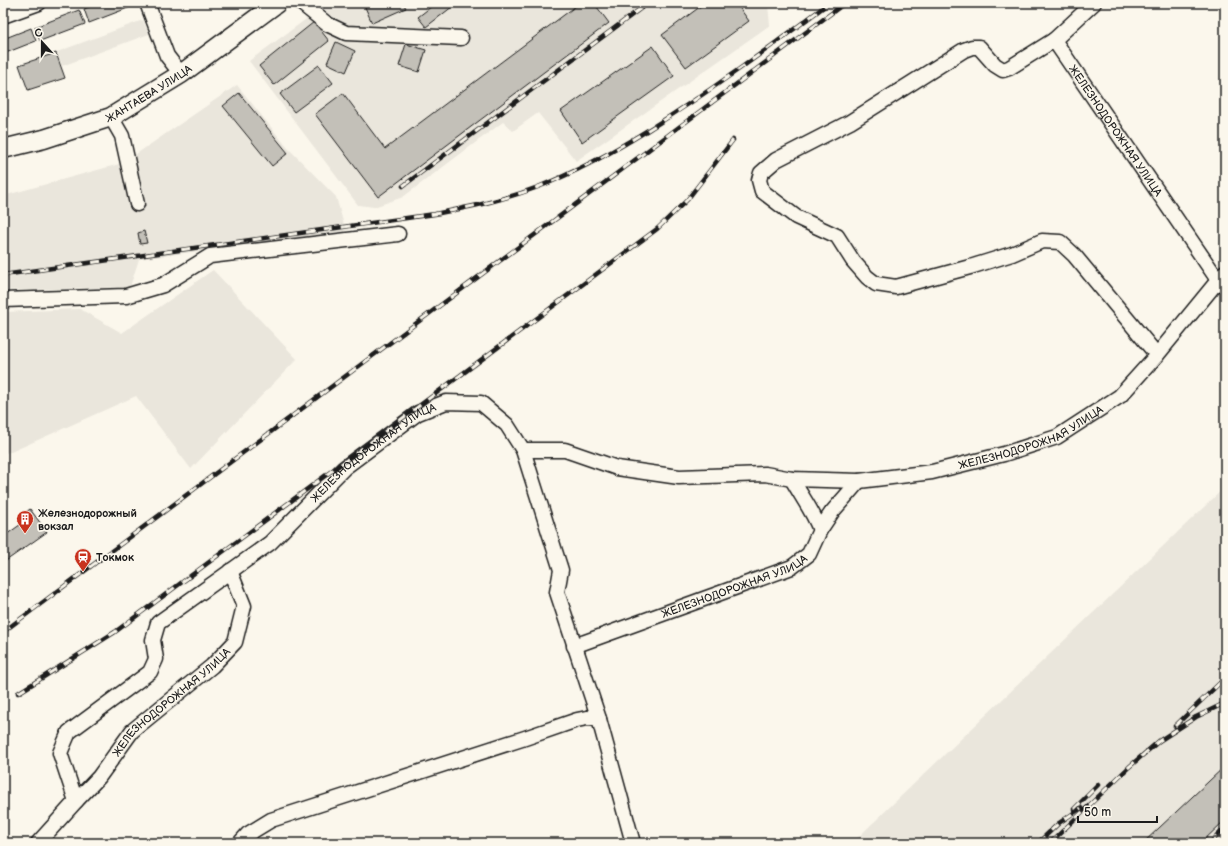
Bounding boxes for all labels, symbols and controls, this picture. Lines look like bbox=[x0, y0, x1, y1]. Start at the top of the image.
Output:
north arrow bbox=[22, 22, 62, 62]
text: С bbox=[33, 26, 45, 41]
street label: ЖАНТАЕВА УЛИЦА bbox=[104, 62, 195, 125]
street label: ЖЕЛЕЗНОДОРОЖНАЯ УЛИЦА bbox=[1066, 63, 1165, 199]
street label: ЖЕЛЕЗНОДОРОЖНАЯ УЛИЦА bbox=[308, 401, 438, 505]
street label: ЖЕЛЕЗНОДОРОЖНАЯ УЛИЦА bbox=[957, 403, 1106, 472]
place label: Железнодорожный вокзал bbox=[38, 507, 137, 533]
building icon: Железнодорожный вокзал bbox=[15, 509, 35, 534]
station icon: Токмок bbox=[73, 547, 93, 572]
place label: Токмок bbox=[96, 551, 134, 564]
street label: ЖЕЛЕЗНОДОРОЖНАЯ УЛИЦА bbox=[659, 552, 810, 621]
street label: ЖЕЛЕЗНОДОРОЖНАЯ УЛИЦА bbox=[110, 645, 233, 759]
scale bar bbox=[1078, 798, 1157, 824]
text: 50 m bbox=[1084, 805, 1111, 820]

